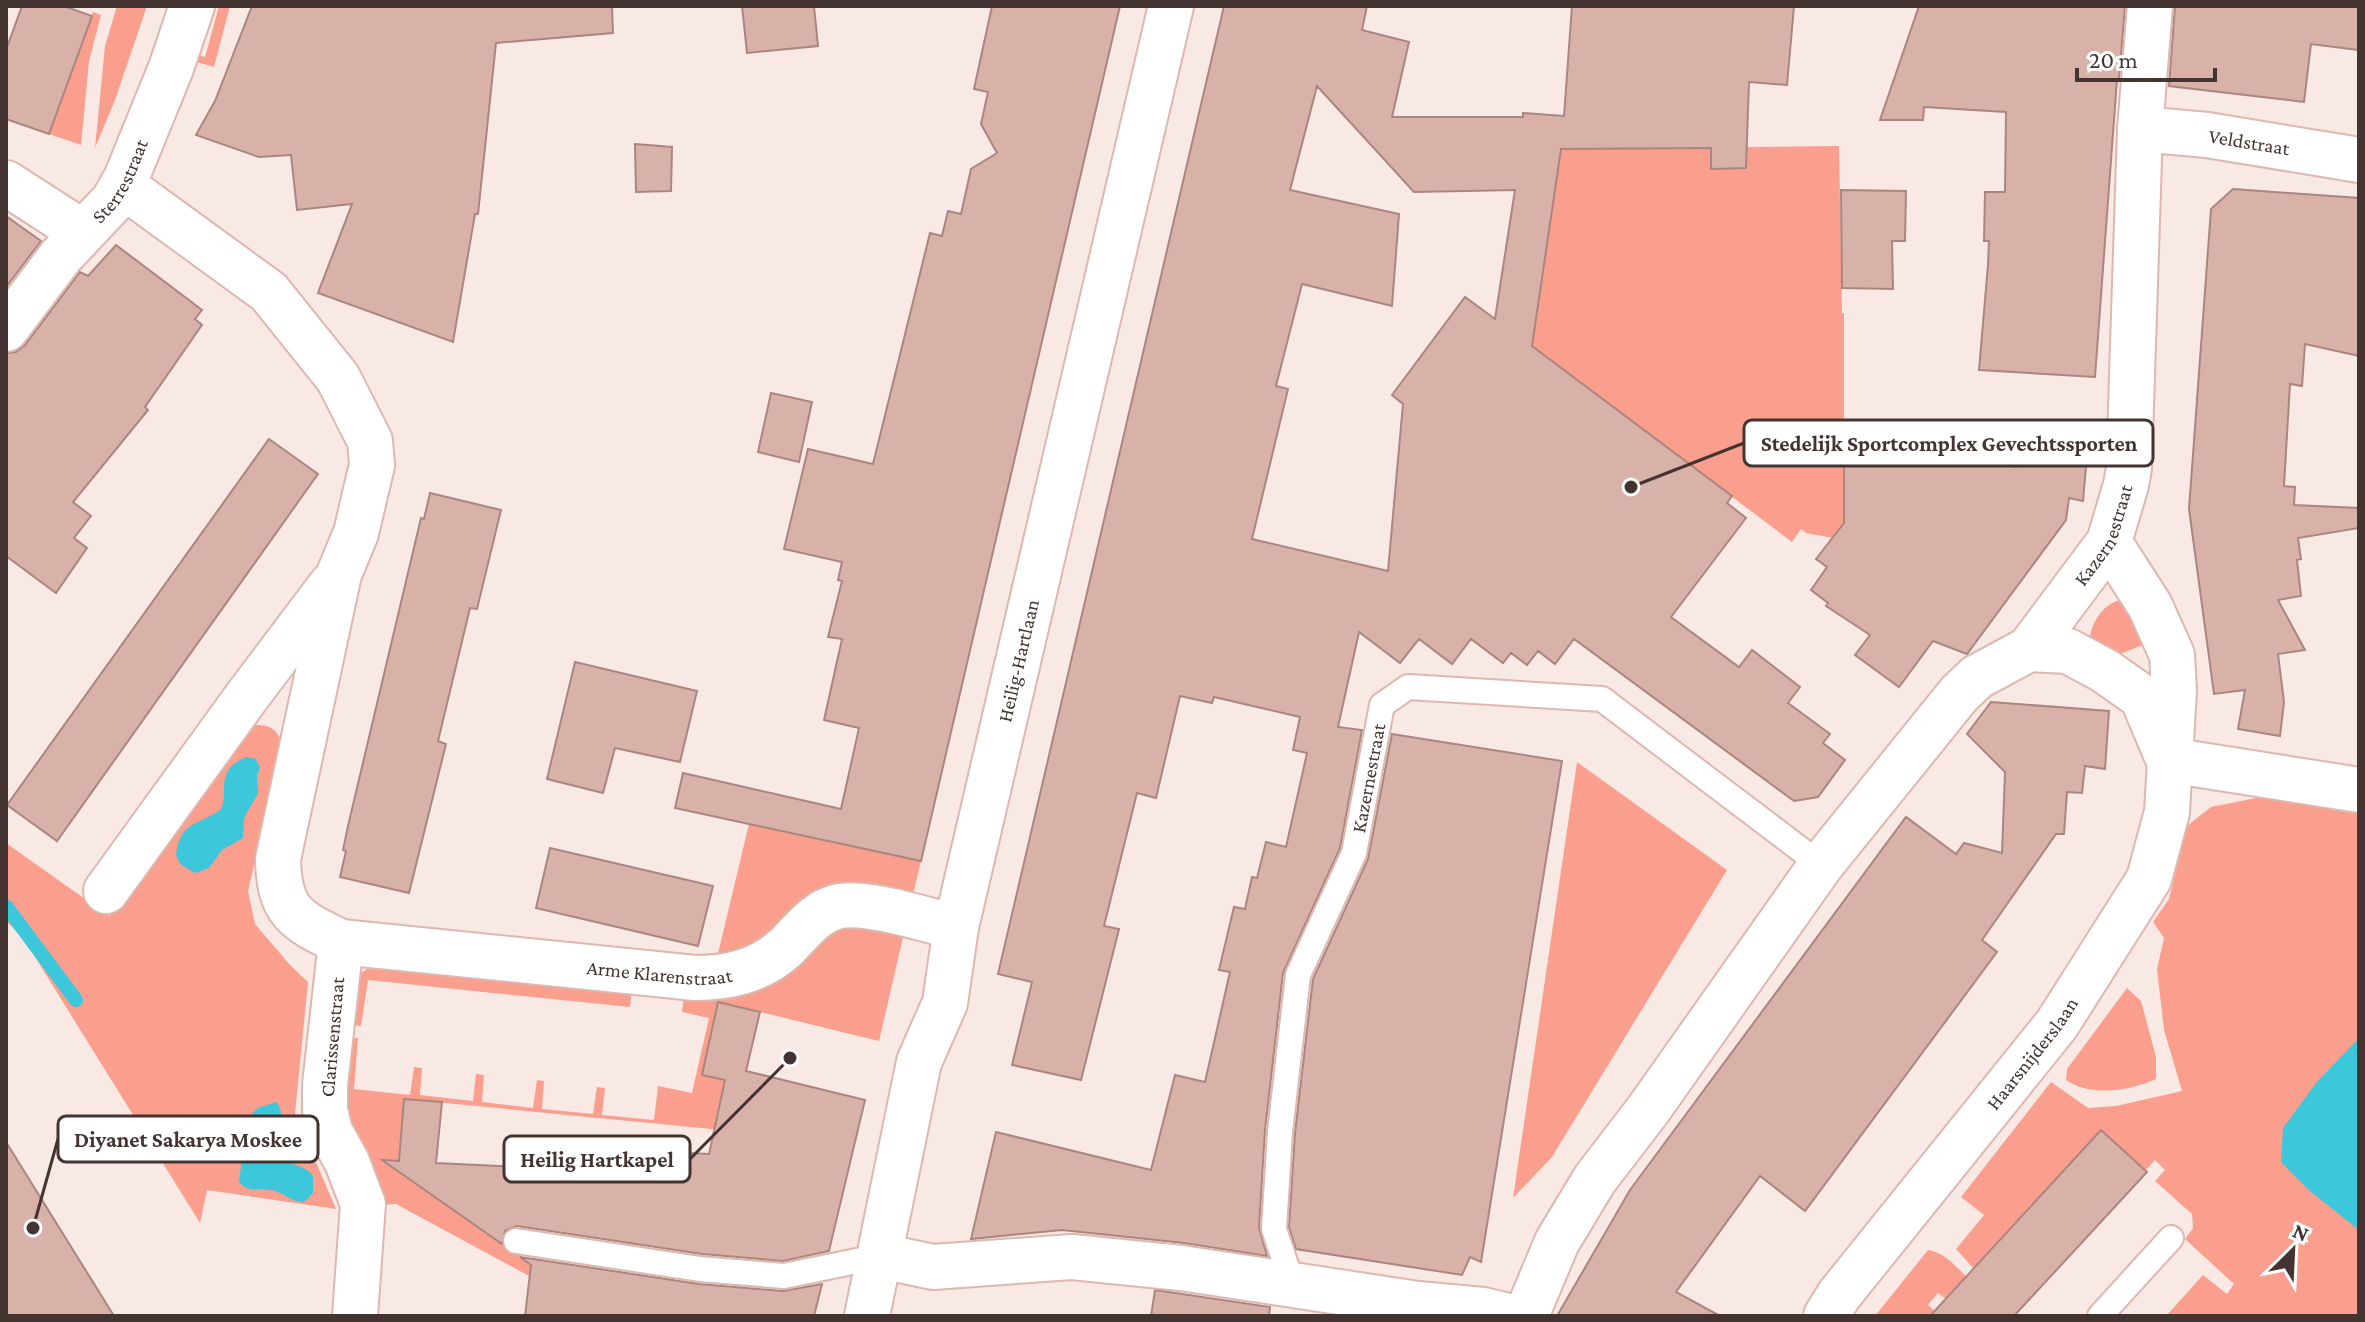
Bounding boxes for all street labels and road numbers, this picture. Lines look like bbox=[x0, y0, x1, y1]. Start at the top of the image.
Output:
street label: Veldstraat bbox=[2207, 124, 2292, 159]
street label: Sterrestraat bbox=[87, 135, 152, 227]
street label: Kazernestraat bbox=[2069, 481, 2137, 590]
street label: Heilig-Hartlaan bbox=[993, 597, 1043, 724]
street label: Kazernestraat bbox=[1347, 721, 1389, 834]
street label: Arme Klarenstraat bbox=[586, 956, 734, 989]
street label: Clarissenstraat bbox=[316, 976, 348, 1098]
street label: Haarsnijderslaan bbox=[1982, 993, 2082, 1114]

